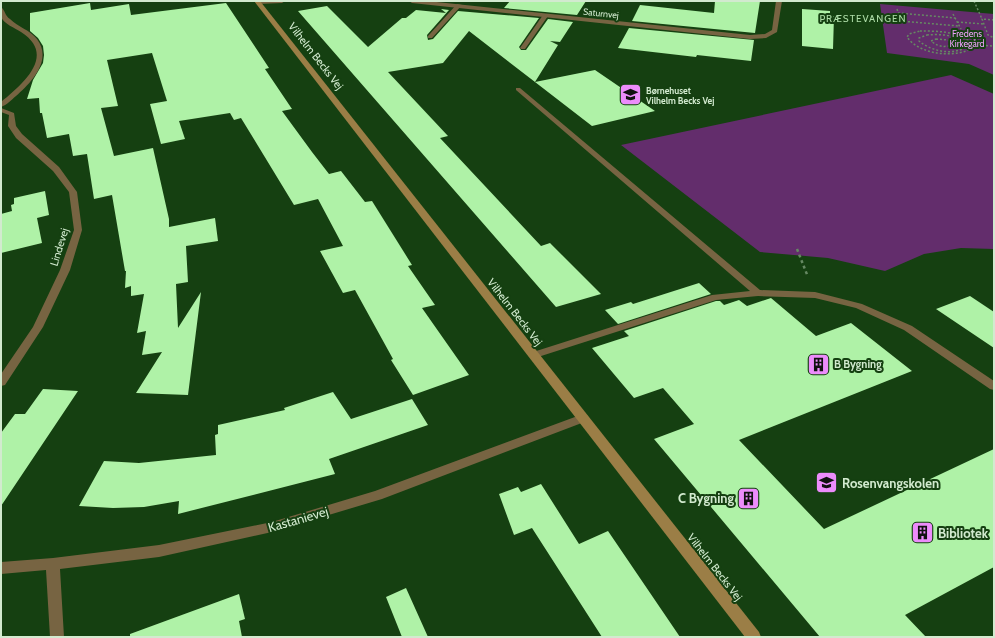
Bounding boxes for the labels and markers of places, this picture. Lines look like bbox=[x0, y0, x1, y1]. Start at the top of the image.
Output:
school or university icon: Børnehuset Vilhelm Becks Vej bbox=[618, 82, 644, 108]
place label: Børnehuset Vilhelm Becks Vej bbox=[646, 85, 714, 106]
building icon: B Bygning bbox=[805, 351, 831, 377]
place label: B Bygning bbox=[834, 357, 882, 371]
school or university icon: Rosenvangskolen bbox=[814, 470, 840, 496]
place label: Rosenvangskolen bbox=[842, 475, 939, 491]
building icon: C Bygning bbox=[736, 485, 762, 511]
place label: C Bygning bbox=[678, 490, 734, 506]
building icon: Bibliotek bbox=[909, 520, 935, 546]
place label: Bibliotek bbox=[938, 525, 989, 541]

